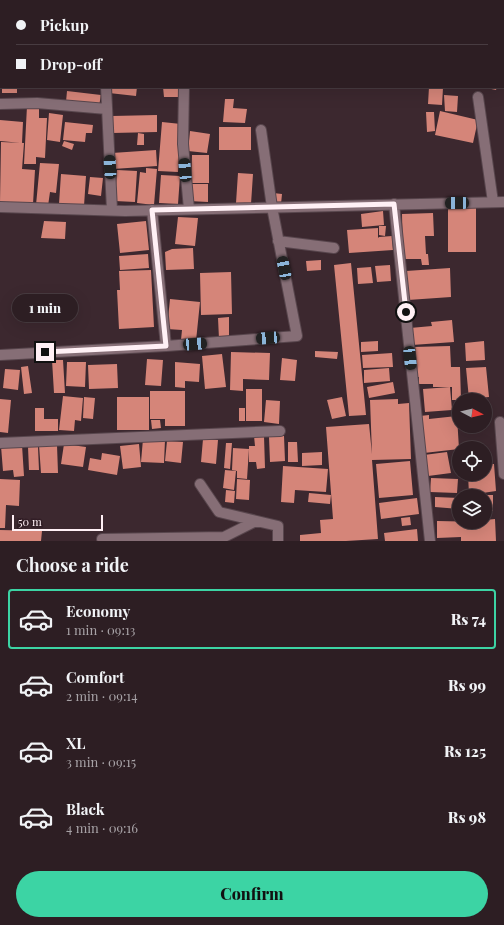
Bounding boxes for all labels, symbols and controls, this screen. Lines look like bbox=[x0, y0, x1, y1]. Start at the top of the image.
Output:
text: Pickup bbox=[40, 15, 89, 35]
text: Drop-off bbox=[40, 54, 102, 74]
car bbox=[103, 155, 117, 179]
car bbox=[178, 158, 192, 182]
car bbox=[445, 197, 469, 209]
car bbox=[276, 255, 292, 281]
callout: 1 min bbox=[12, 294, 78, 322]
text: 1 min bbox=[29, 299, 61, 316]
route start bbox=[397, 303, 415, 321]
car bbox=[256, 331, 280, 345]
car bbox=[183, 337, 207, 351]
route end bbox=[36, 343, 54, 361]
car bbox=[403, 345, 417, 371]
north arrow bbox=[452, 393, 492, 433]
map controls bbox=[452, 393, 492, 529]
button: locate bbox=[452, 441, 492, 481]
button: layers bbox=[452, 489, 492, 529]
scale bar bbox=[12, 513, 103, 532]
text: 50 m bbox=[18, 514, 42, 529]
text: Choose a ride bbox=[16, 553, 129, 577]
icon: car bbox=[18, 601, 54, 637]
text: Economy bbox=[66, 601, 130, 621]
text: Rs 74 bbox=[451, 609, 486, 629]
text: 1 min · 09:13 bbox=[66, 621, 135, 638]
icon: car bbox=[18, 667, 54, 703]
text: Comfort bbox=[66, 667, 124, 687]
text: Rs 99 bbox=[448, 675, 486, 695]
text: 2 min · 09:14 bbox=[66, 687, 138, 704]
icon: car bbox=[18, 733, 54, 769]
text: XL bbox=[66, 733, 86, 753]
text: Rs 125 bbox=[444, 741, 486, 761]
text: 3 min · 09:15 bbox=[66, 753, 136, 770]
icon: car bbox=[18, 799, 54, 835]
text: Black bbox=[66, 799, 105, 819]
text: Rs 98 bbox=[448, 807, 486, 827]
text: 4 min · 09:16 bbox=[66, 819, 138, 836]
button: Confirm bbox=[16, 871, 488, 917]

